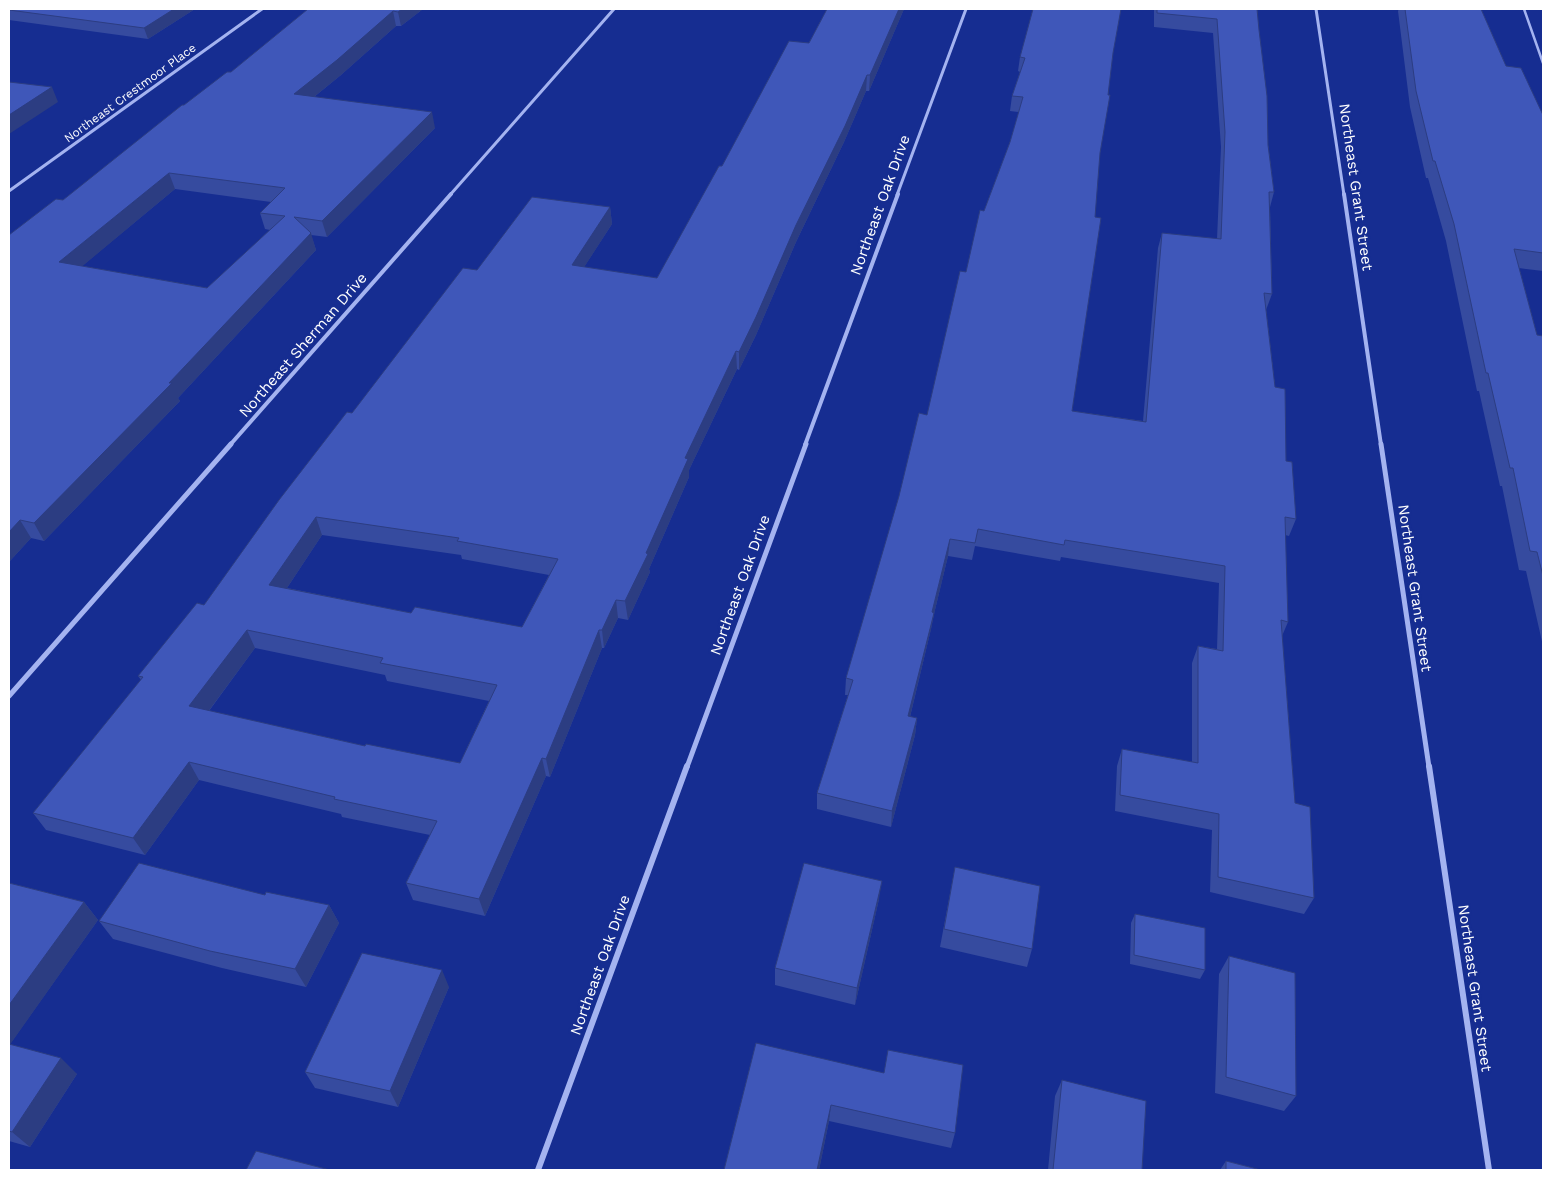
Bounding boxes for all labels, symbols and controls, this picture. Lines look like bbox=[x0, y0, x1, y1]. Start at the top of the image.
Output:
street label: Northeast Crestmoor Place bbox=[61, 40, 199, 145]
street label: Northeast Grant Street bbox=[1335, 102, 1377, 272]
street label: Northeast Oak Drive bbox=[846, 132, 914, 278]
street label: Northeast Sherman Drive bbox=[235, 269, 371, 421]
street label: Northeast Grant Street bbox=[1394, 503, 1436, 673]
street label: Northeast Oak Drive bbox=[706, 512, 774, 658]
street label: Northeast Oak Drive bbox=[566, 892, 634, 1038]
street label: Northeast Grant Street bbox=[1454, 903, 1496, 1073]

